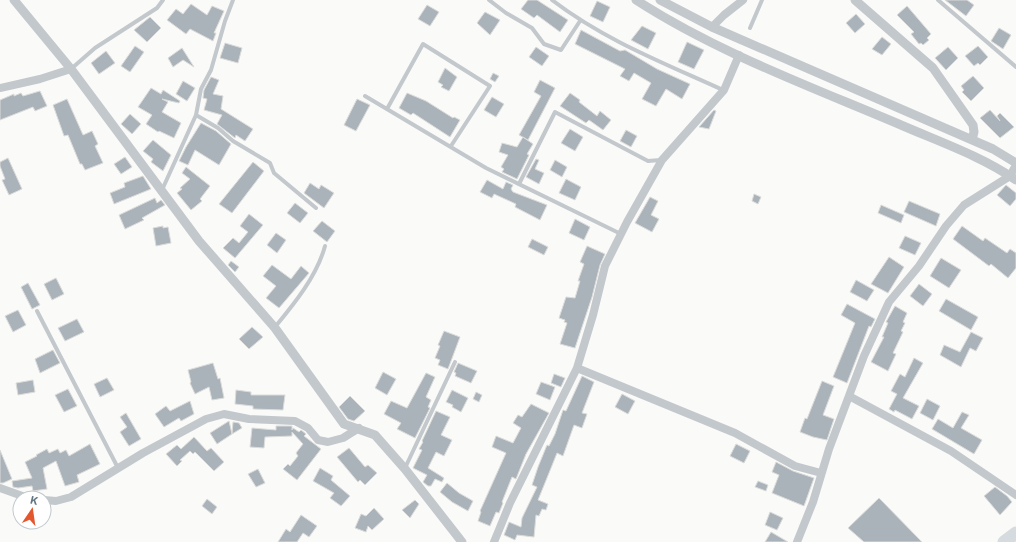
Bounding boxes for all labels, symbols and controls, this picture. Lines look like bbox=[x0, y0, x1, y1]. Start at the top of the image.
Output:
north arrow bbox=[12, 490, 52, 530]
text: K bbox=[29, 493, 40, 508]

